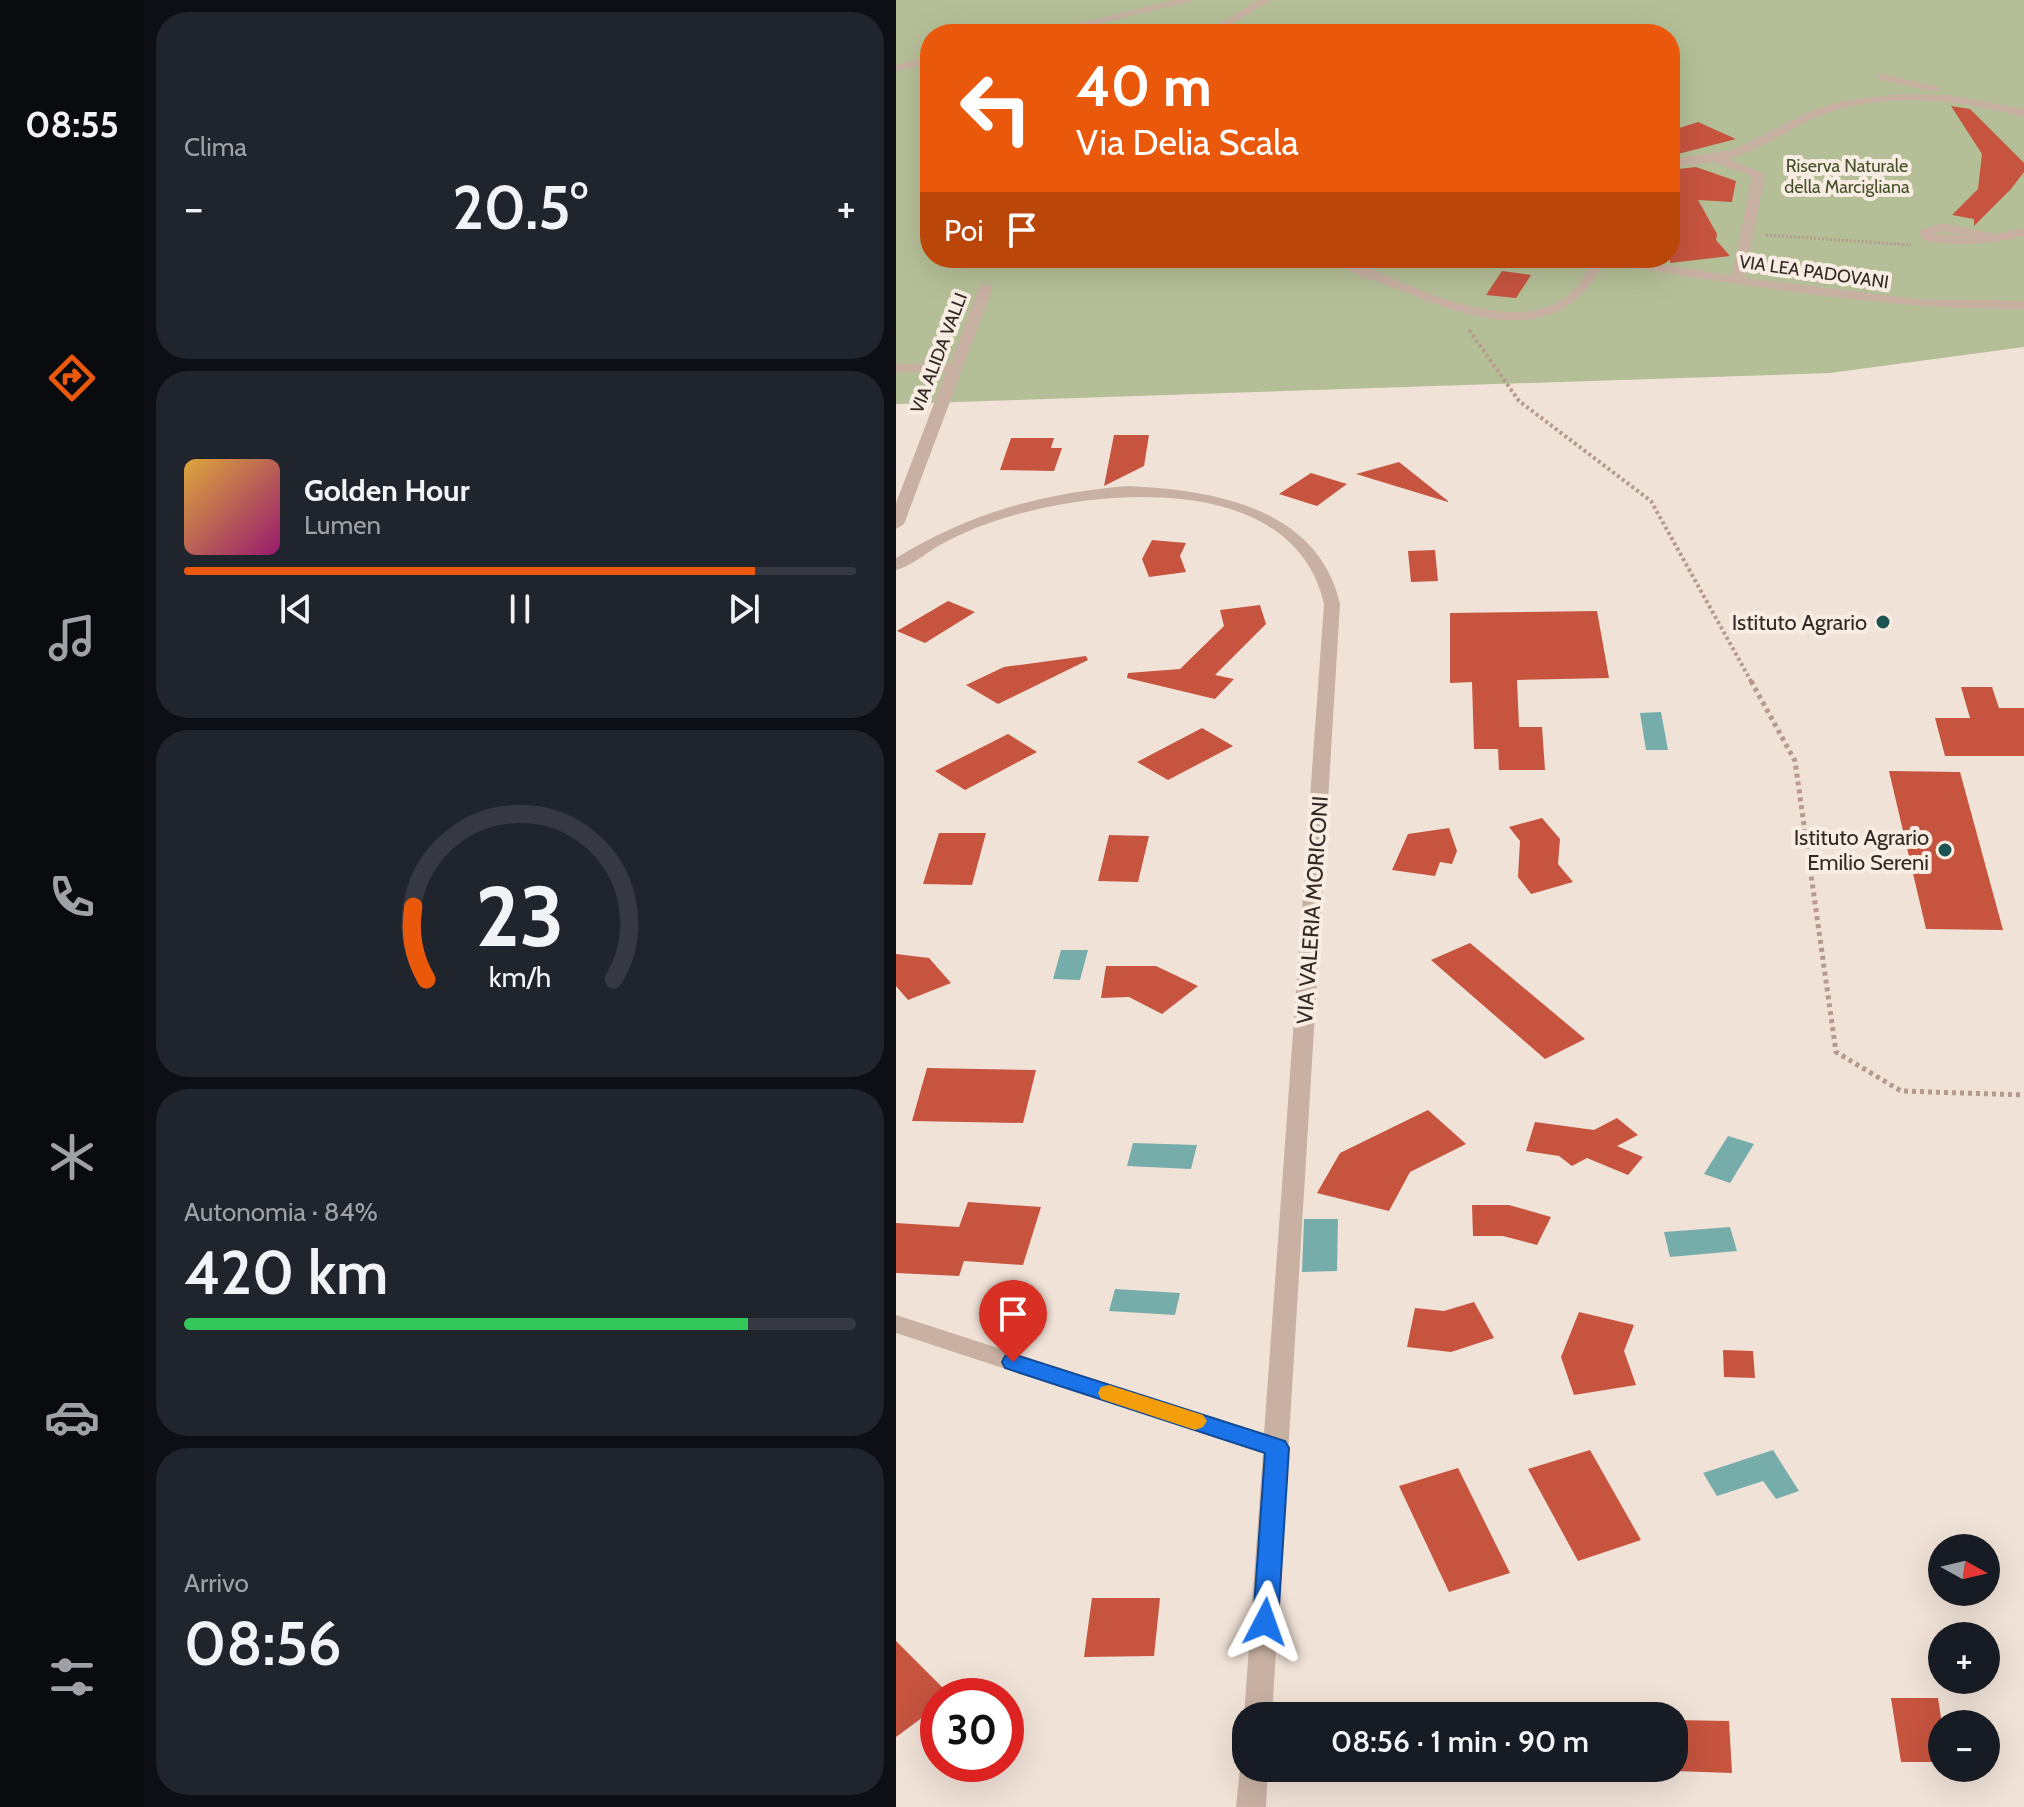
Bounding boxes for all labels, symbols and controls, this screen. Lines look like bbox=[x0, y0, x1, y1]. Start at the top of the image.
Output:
text: 40 m bbox=[1076, 52, 1212, 120]
icon: left bbox=[944, 56, 1048, 160]
text: 08:55 bbox=[25, 102, 119, 146]
text: Via Delia Scala bbox=[1076, 120, 1299, 164]
text: Clima bbox=[184, 131, 247, 163]
park label: Riserva Naturale della Marcigliana bbox=[1784, 155, 1910, 198]
text: 20.5° bbox=[452, 171, 588, 244]
text: − bbox=[184, 181, 203, 234]
text: + bbox=[837, 181, 856, 234]
icon: arrive bbox=[1000, 208, 1044, 252]
text: Poi bbox=[944, 212, 984, 249]
street label: VIA LEA PADOVANI bbox=[1738, 251, 1890, 293]
street label: VIA ALIDA VALLI bbox=[906, 290, 972, 416]
icon: directions bbox=[44, 350, 100, 406]
text: Golden Hour bbox=[304, 472, 470, 509]
text: Lumen bbox=[304, 509, 381, 541]
icon: previous bbox=[274, 587, 318, 631]
icon: pause bbox=[498, 587, 542, 631]
icon: next bbox=[722, 587, 766, 631]
place label: Istituto Agrario bbox=[1732, 609, 1867, 636]
icon: music bbox=[44, 610, 100, 666]
marker: Istituto Agrario bbox=[1874, 613, 1892, 631]
street label: VIA VALERIA MORICONI bbox=[1291, 795, 1334, 1025]
place label: Istituto Agrario Emilio Sereni bbox=[1794, 824, 1929, 876]
marker: Istituto Agrario Emilio Sereni bbox=[1936, 841, 1954, 859]
text: 23 bbox=[476, 865, 564, 966]
icon: phone bbox=[44, 869, 100, 925]
text: km/h bbox=[489, 959, 551, 994]
icon: climate bbox=[44, 1129, 100, 1185]
text: Autonomia · 84% bbox=[184, 1196, 378, 1228]
text: 420 km bbox=[184, 1236, 388, 1309]
pin bbox=[979, 1280, 1047, 1362]
icon: arrive bbox=[991, 1292, 1035, 1336]
icon: car bbox=[44, 1389, 100, 1445]
north arrow bbox=[1928, 1534, 2000, 1606]
map controls bbox=[1928, 1534, 2000, 1782]
text: Arrivo bbox=[184, 1567, 249, 1599]
position arrow bbox=[1223, 1580, 1307, 1664]
text: 08:56 bbox=[184, 1607, 342, 1680]
button: + bbox=[1928, 1622, 2000, 1694]
icon: filters bbox=[44, 1649, 100, 1705]
speed limit sign: 30 bbox=[920, 1678, 1024, 1782]
button: − bbox=[1928, 1710, 2000, 1782]
text: 08:56 · 1 min · 90 m bbox=[1331, 1723, 1589, 1760]

